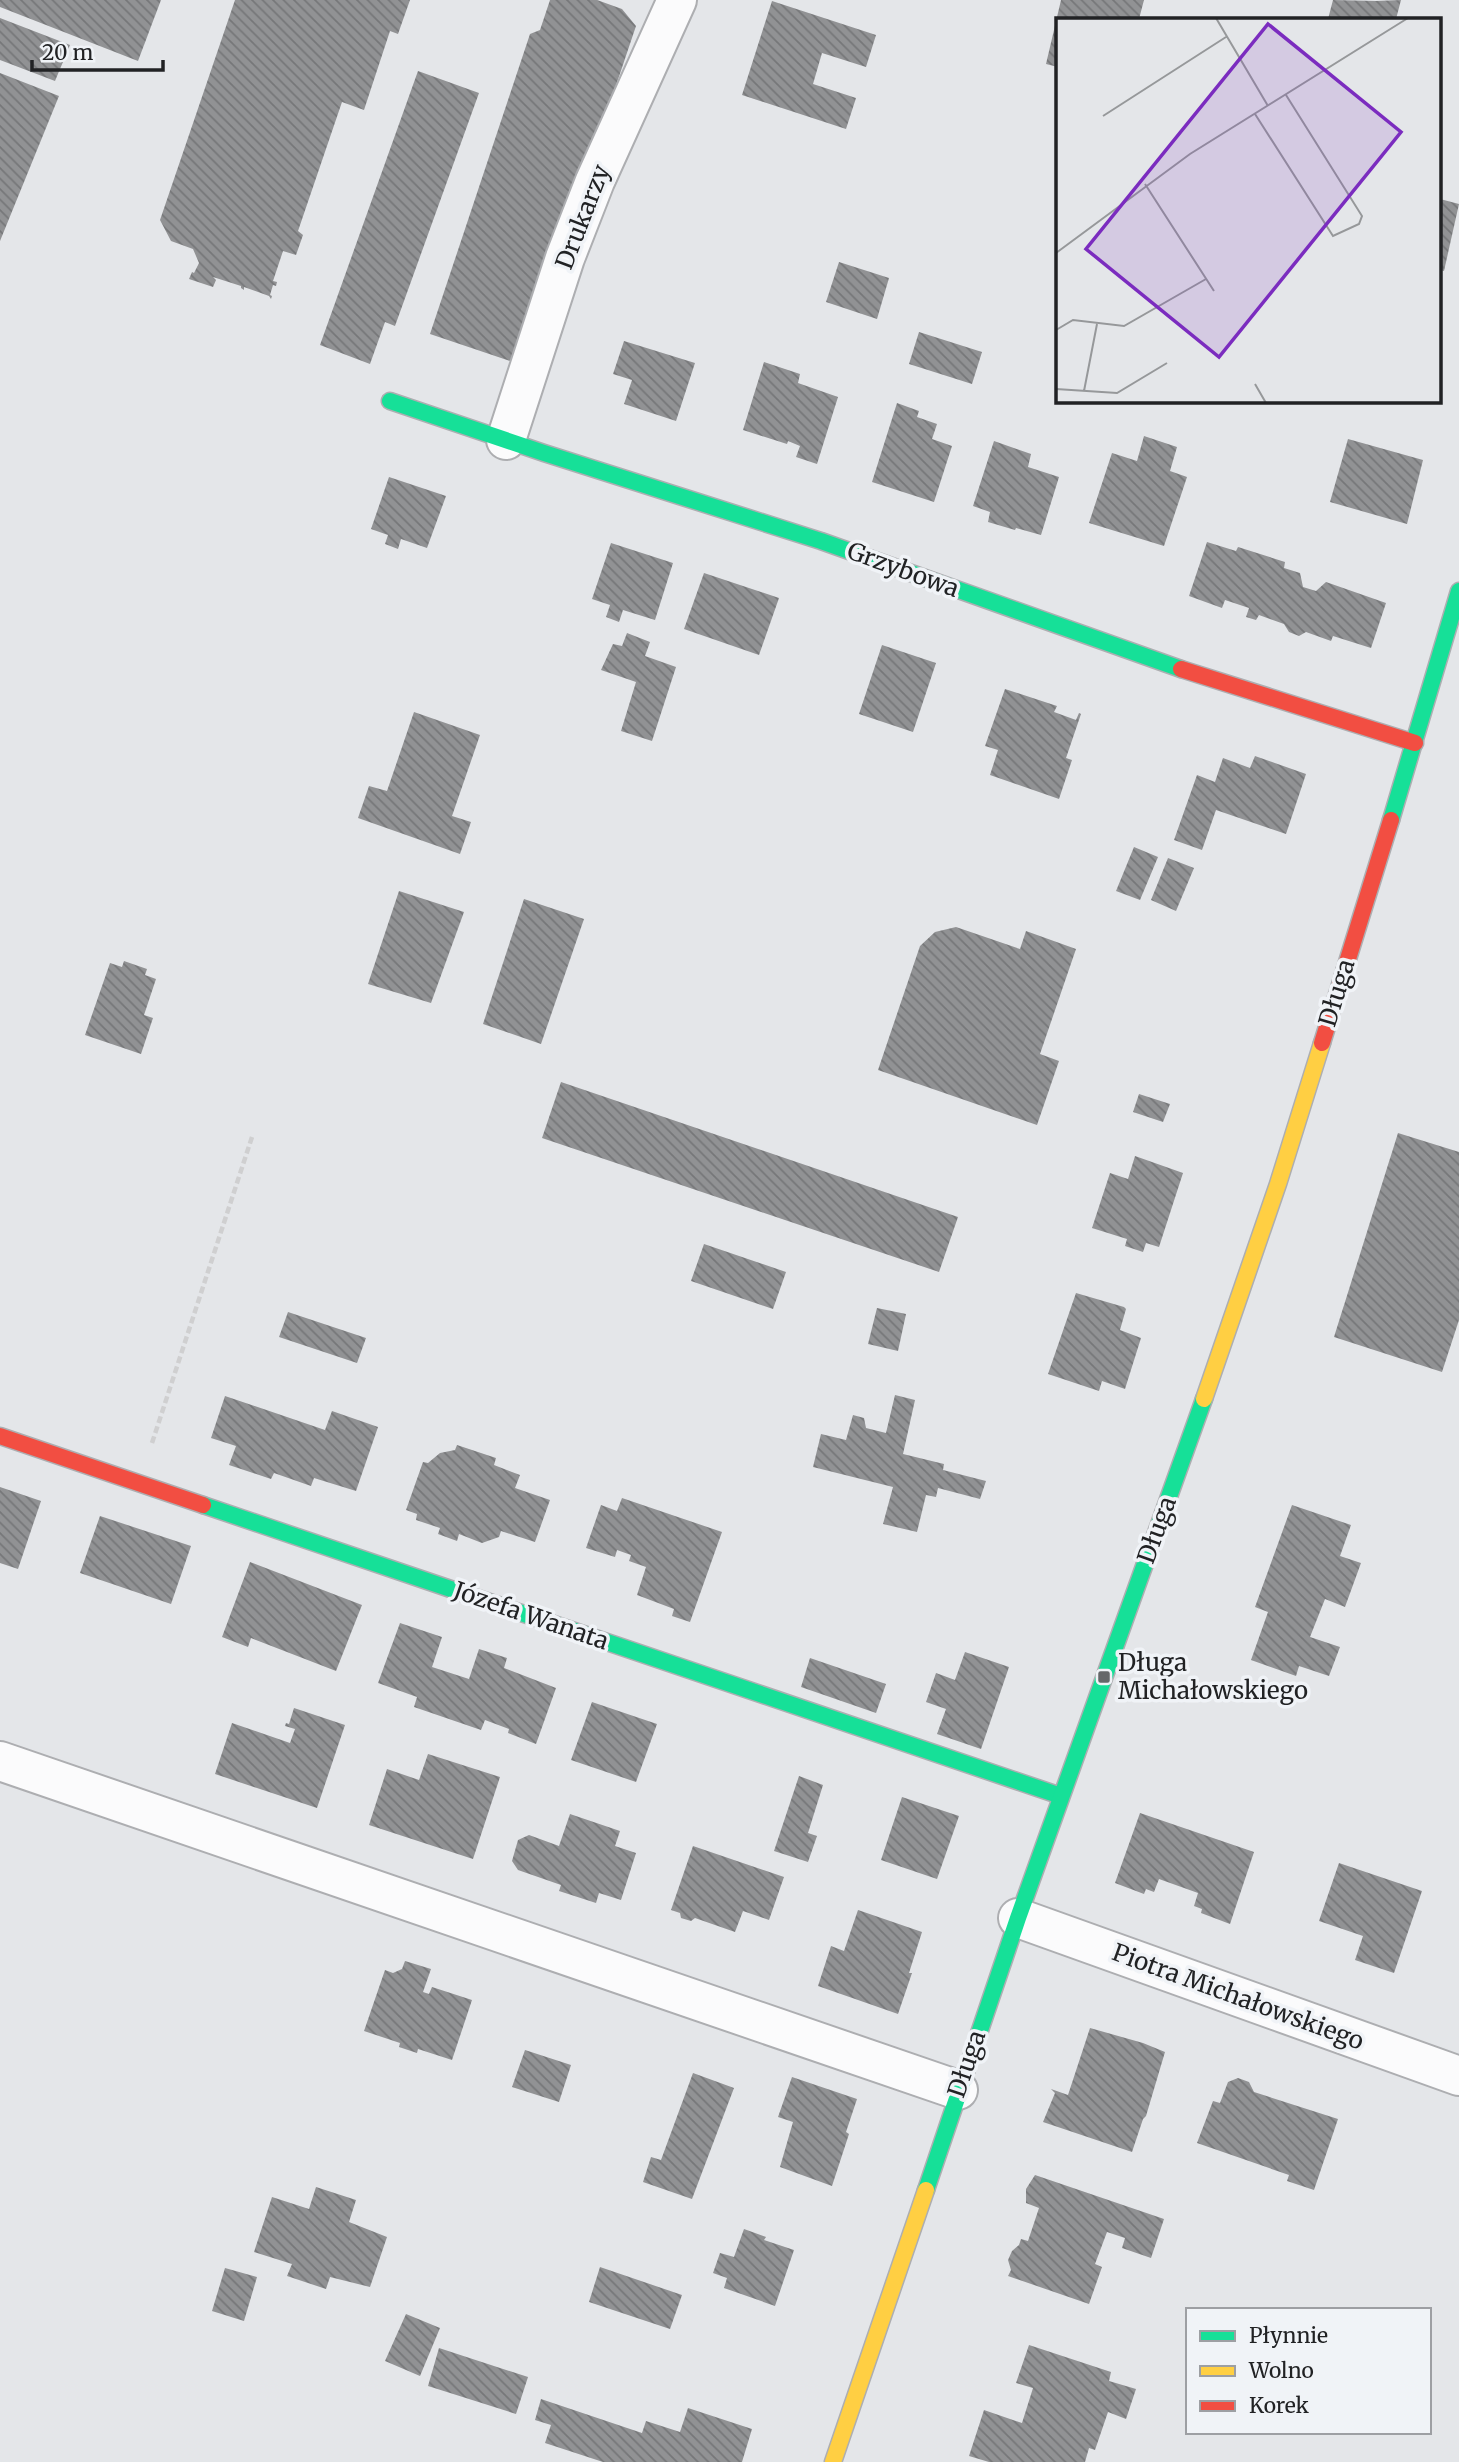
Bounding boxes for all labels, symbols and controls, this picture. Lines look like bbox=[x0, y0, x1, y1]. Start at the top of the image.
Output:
inset map bbox=[1056, 18, 1442, 402]
scale bar bbox=[32, 28, 163, 72]
text: 20 m bbox=[42, 39, 94, 66]
street label: Drukarzy bbox=[548, 160, 617, 274]
street label: Grzybowa bbox=[843, 535, 963, 604]
street label: Długa bbox=[1312, 955, 1361, 1030]
street label: Długa bbox=[1130, 1492, 1183, 1568]
street label: Józefa Wanata bbox=[449, 1574, 613, 1657]
place label: Długa Michałowskiego bbox=[1118, 1647, 1308, 1706]
marker: Długa Michałowskiego bbox=[1096, 1669, 1112, 1685]
street label: Piotra Michałowskiego bbox=[1108, 1937, 1368, 2056]
street label: Długa bbox=[941, 2026, 992, 2102]
legend bbox=[1186, 2308, 1431, 2434]
text: Płynnie bbox=[1249, 2322, 1328, 2349]
text: Wolno bbox=[1248, 2357, 1314, 2384]
text: Korek bbox=[1249, 2392, 1310, 2419]

